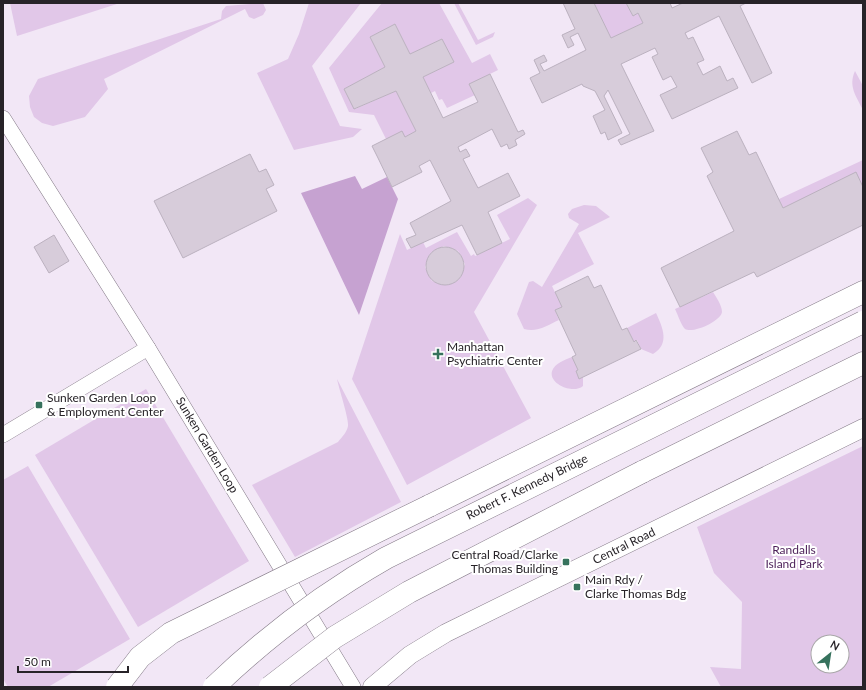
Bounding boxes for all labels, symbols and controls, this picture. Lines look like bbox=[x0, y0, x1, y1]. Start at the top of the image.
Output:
place label: Manhattan Psychiatric Center bbox=[447, 339, 543, 368]
marker: Manhattan Psychiatric Center bbox=[432, 348, 444, 360]
place label: Sunken Garden Loop & Employment Center bbox=[47, 390, 164, 419]
street label: Sunken Garden Loop bbox=[173, 394, 242, 496]
marker: Sunken Garden Loop & Employment Center bbox=[34, 400, 44, 410]
street label: Robert F. Kennedy Bridge bbox=[463, 451, 590, 523]
street label: Central Road bbox=[590, 524, 658, 567]
park label: Randalls Island Park bbox=[765, 542, 823, 571]
place label: Central Road/Clarke Thomas Building bbox=[452, 547, 558, 576]
marker: Central Road/Clarke Thomas Building bbox=[561, 557, 571, 567]
place label: Main Rdy / Clarke Thomas Bdg bbox=[585, 572, 686, 601]
marker: Main Rdy / Clarke Thomas Bdg bbox=[572, 582, 582, 592]
north arrow bbox=[810, 634, 850, 674]
text: N bbox=[828, 637, 842, 653]
scale bar bbox=[18, 648, 128, 674]
text: 50 m bbox=[24, 654, 51, 669]

